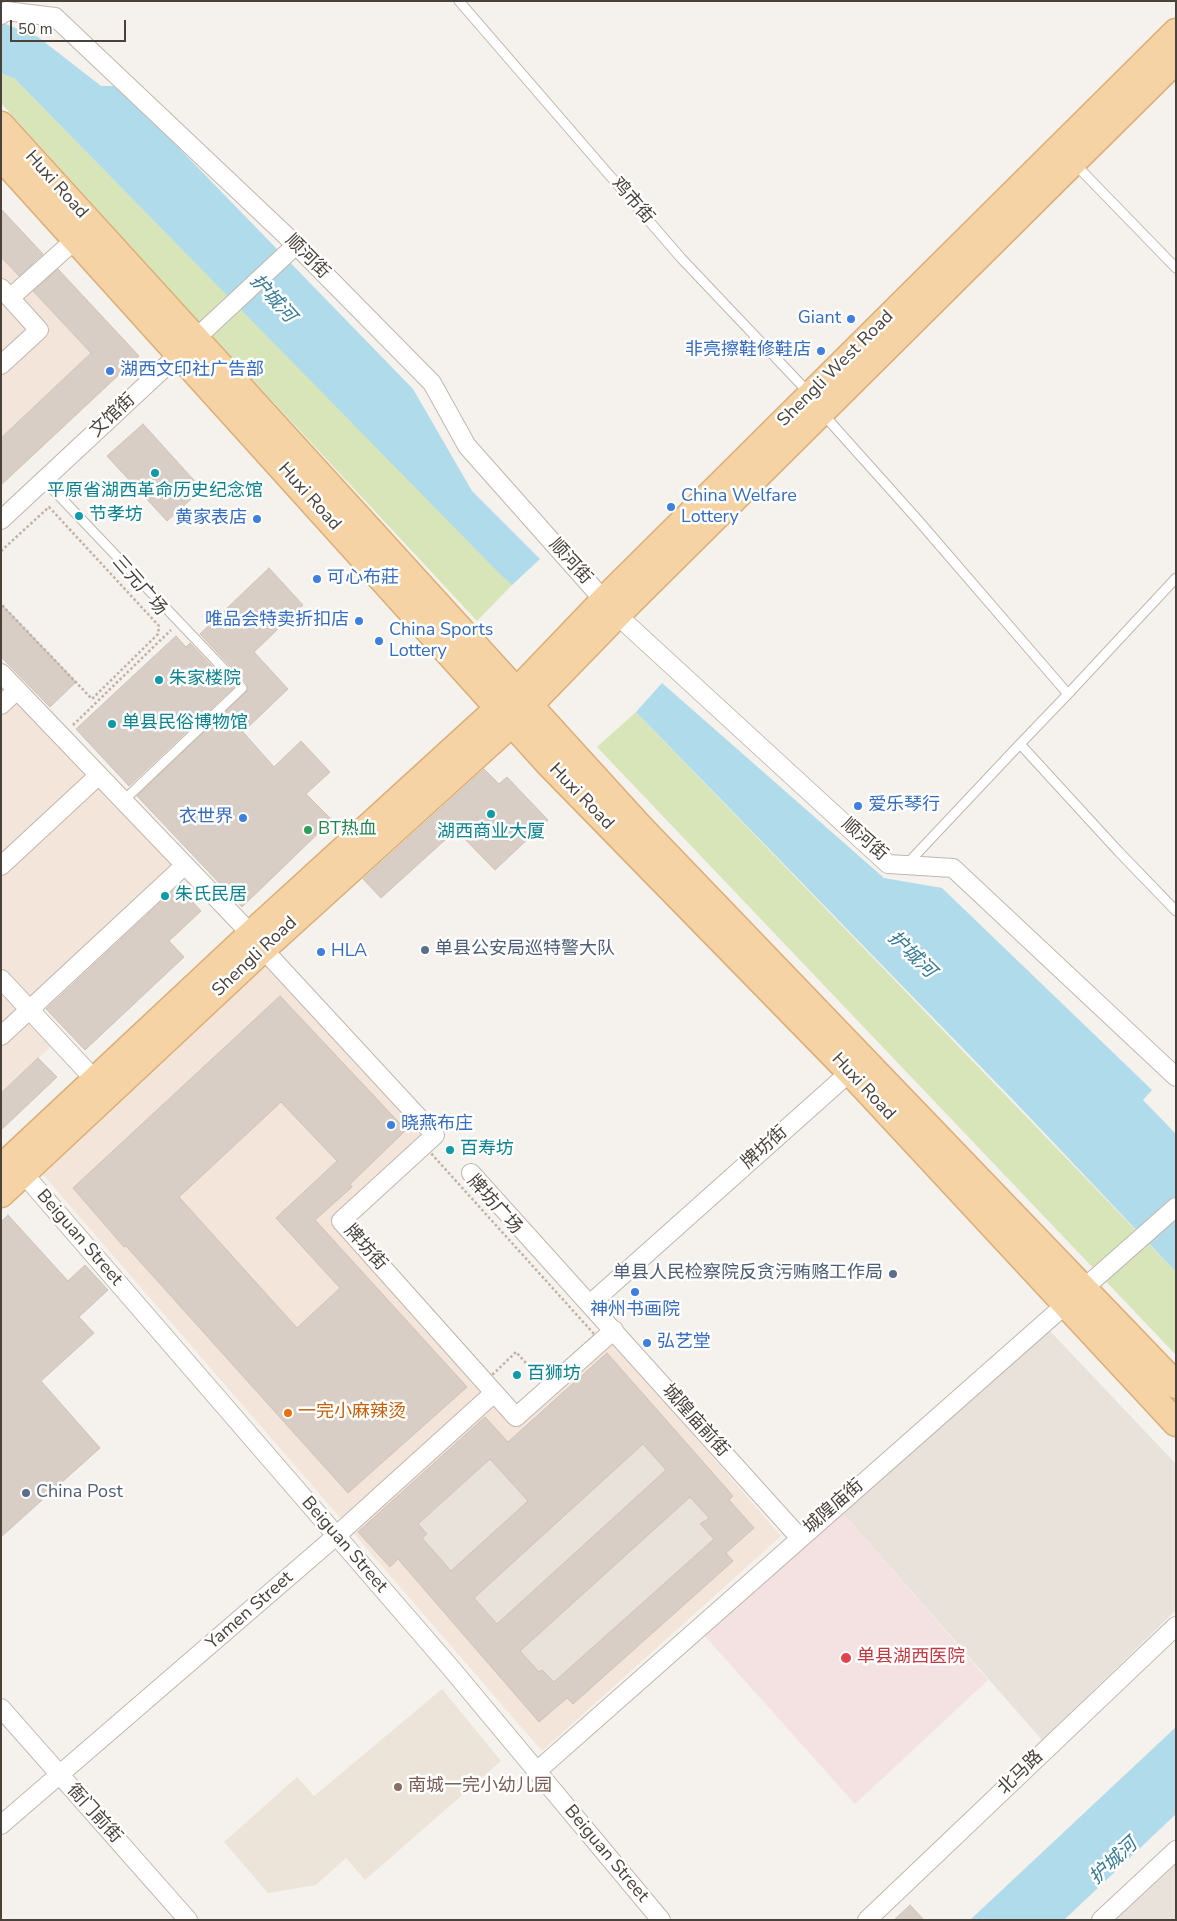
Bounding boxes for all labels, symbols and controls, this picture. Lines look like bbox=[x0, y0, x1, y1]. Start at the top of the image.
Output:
scale bar bbox=[12, 10, 129, 42]
text: 50 m bbox=[18, 19, 53, 39]
street label: Huxi Road bbox=[20, 147, 92, 223]
street label: 鸡市街 bbox=[606, 174, 658, 228]
street label: 顺河街 bbox=[280, 230, 334, 284]
water label: 护城河 bbox=[244, 270, 300, 328]
street label: Shengli West Road bbox=[773, 306, 899, 432]
place label: Giant bbox=[798, 308, 841, 330]
marker: Giant bbox=[845, 313, 857, 325]
place label: 非亮擦鞋修鞋店 bbox=[685, 340, 811, 362]
marker: 非亮擦鞋修鞋店 bbox=[815, 345, 827, 357]
place label: 湖西文印社广告部 bbox=[120, 360, 264, 382]
marker: 湖西文印社广告部 bbox=[104, 365, 116, 377]
street label: 文馆街 bbox=[86, 390, 140, 442]
street label: Huxi Road bbox=[273, 459, 345, 535]
marker: 平原省湖西革命历史纪念馆 bbox=[149, 467, 161, 479]
place label: 平原省湖西革命历史纪念馆 bbox=[47, 481, 263, 503]
place label: China Welfare Lottery bbox=[681, 486, 797, 528]
marker: China Welfare Lottery bbox=[665, 501, 677, 513]
place label: 节孝坊 bbox=[89, 505, 143, 527]
place label: 黄家表店 bbox=[175, 508, 247, 530]
marker: 节孝坊 bbox=[73, 510, 85, 522]
marker: 黄家表店 bbox=[251, 513, 263, 525]
street label: 顺河街 bbox=[544, 535, 596, 589]
street label: 三元广场 bbox=[107, 552, 171, 620]
place label: 可心布莊 bbox=[327, 568, 399, 590]
marker: 可心布莊 bbox=[311, 573, 323, 585]
place label: 唯品会特卖折扣店 bbox=[205, 610, 349, 632]
marker: 唯品会特卖折扣店 bbox=[353, 615, 365, 627]
place label: China Sports Lottery bbox=[389, 620, 493, 662]
marker: China Sports Lottery bbox=[373, 635, 385, 647]
place label: 朱家楼院 bbox=[169, 669, 241, 691]
marker: 朱家楼院 bbox=[153, 674, 165, 686]
place label: 单县民俗博物馆 bbox=[122, 713, 248, 735]
marker: 单县民俗博物馆 bbox=[106, 718, 118, 730]
street label: Huxi Road bbox=[544, 759, 618, 835]
place label: 爱乐琴行 bbox=[868, 795, 940, 817]
marker: 爱乐琴行 bbox=[852, 800, 864, 812]
place label: 衣世界 bbox=[179, 807, 233, 829]
marker: 湖西商业大厦 bbox=[485, 808, 497, 820]
marker: 衣世界 bbox=[237, 812, 249, 824]
street label: 顺河街 bbox=[837, 814, 891, 866]
place label: BT热血 bbox=[318, 819, 377, 841]
place label: 湖西商业大厦 bbox=[437, 822, 545, 844]
marker: BT热血 bbox=[302, 824, 314, 836]
place label: 朱氏民居 bbox=[175, 885, 247, 907]
marker: 朱氏民居 bbox=[159, 890, 171, 902]
street label: Shengli Road bbox=[208, 912, 302, 1002]
water label: 护城河 bbox=[883, 927, 939, 983]
place label: 单县公安局巡特警大队 bbox=[435, 939, 615, 961]
place label: HLA bbox=[331, 941, 367, 963]
marker: 单县公安局巡特警大队 bbox=[419, 944, 431, 956]
marker: HLA bbox=[315, 946, 327, 958]
street label: Huxi Road bbox=[826, 1049, 900, 1125]
place label: 晓燕布庄 bbox=[401, 1114, 473, 1136]
marker: 晓燕布庄 bbox=[385, 1119, 397, 1131]
street label: 牌坊街 bbox=[738, 1122, 792, 1174]
place label: 百寿坊 bbox=[460, 1139, 514, 1161]
marker: 百寿坊 bbox=[444, 1144, 456, 1156]
street label: 牌坊广场 bbox=[462, 1171, 526, 1239]
street label: Beiguan Street bbox=[31, 1186, 127, 1290]
street label: 牌坊街 bbox=[339, 1221, 391, 1275]
place label: 单县人民检察院反贪污贿赂工作局 bbox=[613, 1263, 883, 1285]
marker: 单县人民检察院反贪污贿赂工作局 bbox=[887, 1268, 899, 1280]
marker: 神州书画院 bbox=[629, 1286, 641, 1298]
place label: 神州书画院 bbox=[590, 1300, 680, 1322]
place label: 弘艺堂 bbox=[657, 1332, 711, 1354]
marker: 弘艺堂 bbox=[641, 1337, 653, 1349]
place label: 百狮坊 bbox=[527, 1364, 581, 1386]
marker: 百狮坊 bbox=[511, 1369, 523, 1381]
street label: 城隍庙前街 bbox=[657, 1380, 733, 1462]
place label: 一完小麻辣烫 bbox=[298, 1402, 406, 1424]
marker: 一完小麻辣烫 bbox=[282, 1407, 294, 1419]
street label: 城隍庙街 bbox=[800, 1475, 868, 1539]
place label: China Post bbox=[36, 1482, 123, 1504]
marker: China Post bbox=[20, 1487, 32, 1499]
street label: Beiguan Street bbox=[296, 1493, 392, 1597]
street label: Yamen Street bbox=[202, 1567, 298, 1655]
place label: 单县湖西医院 bbox=[857, 1647, 965, 1669]
marker: 单县湖西医院 bbox=[839, 1651, 853, 1665]
street label: 北马路 bbox=[994, 1746, 1048, 1800]
place label: 南城一完小幼儿园 bbox=[408, 1776, 552, 1798]
street label: 衙门前街 bbox=[62, 1780, 126, 1848]
marker: 南城一完小幼儿园 bbox=[392, 1781, 404, 1793]
street label: Beiguan Street bbox=[559, 1801, 653, 1907]
water label: 护城河 bbox=[1085, 1834, 1143, 1890]

